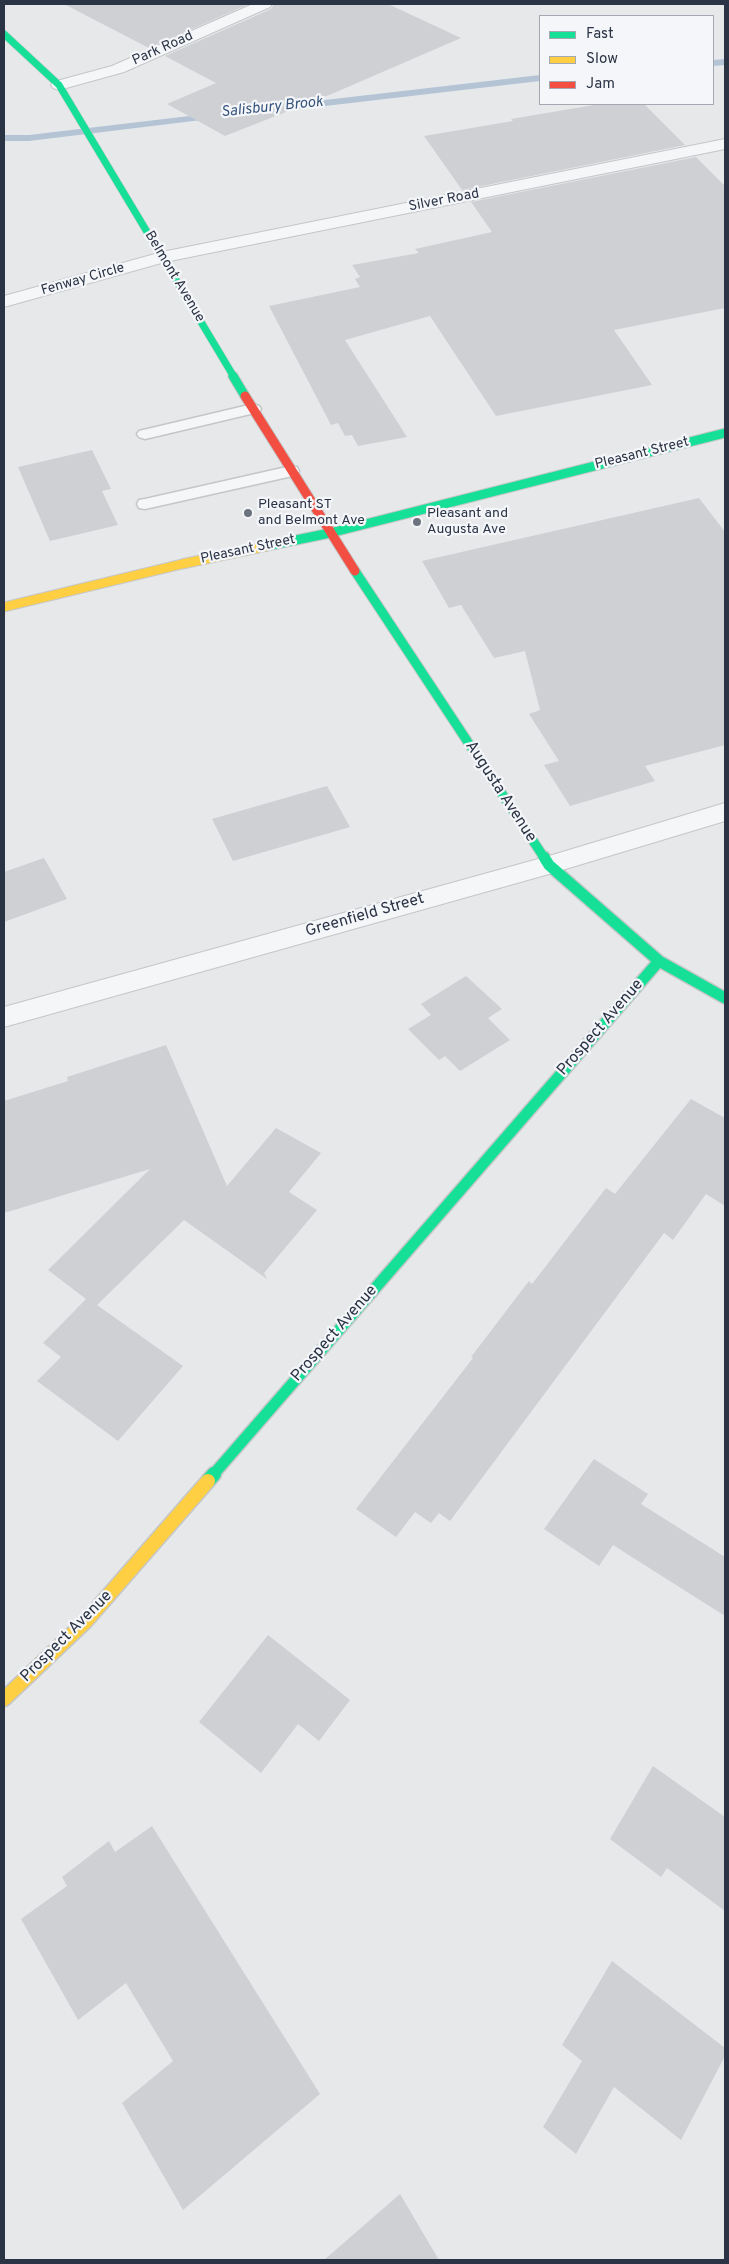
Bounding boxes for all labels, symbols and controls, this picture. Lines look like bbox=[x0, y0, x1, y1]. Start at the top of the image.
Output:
legend bbox=[539, 15, 714, 105]
text: Fast bbox=[586, 25, 614, 44]
street label: Park Road bbox=[130, 28, 196, 70]
text: Slow bbox=[586, 50, 618, 69]
text: Jam bbox=[586, 75, 615, 94]
water label: Salisbury Brook bbox=[220, 94, 324, 122]
street label: Silver Road bbox=[407, 186, 481, 216]
street label: Belmont Avenue bbox=[140, 228, 208, 326]
street label: Fenway Circle bbox=[39, 260, 127, 300]
street label: Pleasant Street bbox=[593, 434, 691, 474]
place label: Pleasant ST and Belmont Ave bbox=[258, 497, 365, 530]
place label: Pleasant and Augusta Ave bbox=[427, 506, 508, 538]
marker: Pleasant ST and Belmont Ave bbox=[242, 507, 254, 519]
marker: Pleasant and Augusta Ave bbox=[411, 516, 423, 528]
street label: Pleasant Street bbox=[199, 532, 297, 568]
street label: Augusta Avenue bbox=[460, 738, 540, 846]
street label: Greenfield Street bbox=[303, 890, 427, 942]
street label: Prospect Avenue bbox=[554, 976, 648, 1080]
street label: Prospect Avenue bbox=[288, 1282, 382, 1386]
street label: Prospect Avenue bbox=[17, 1587, 117, 1687]

